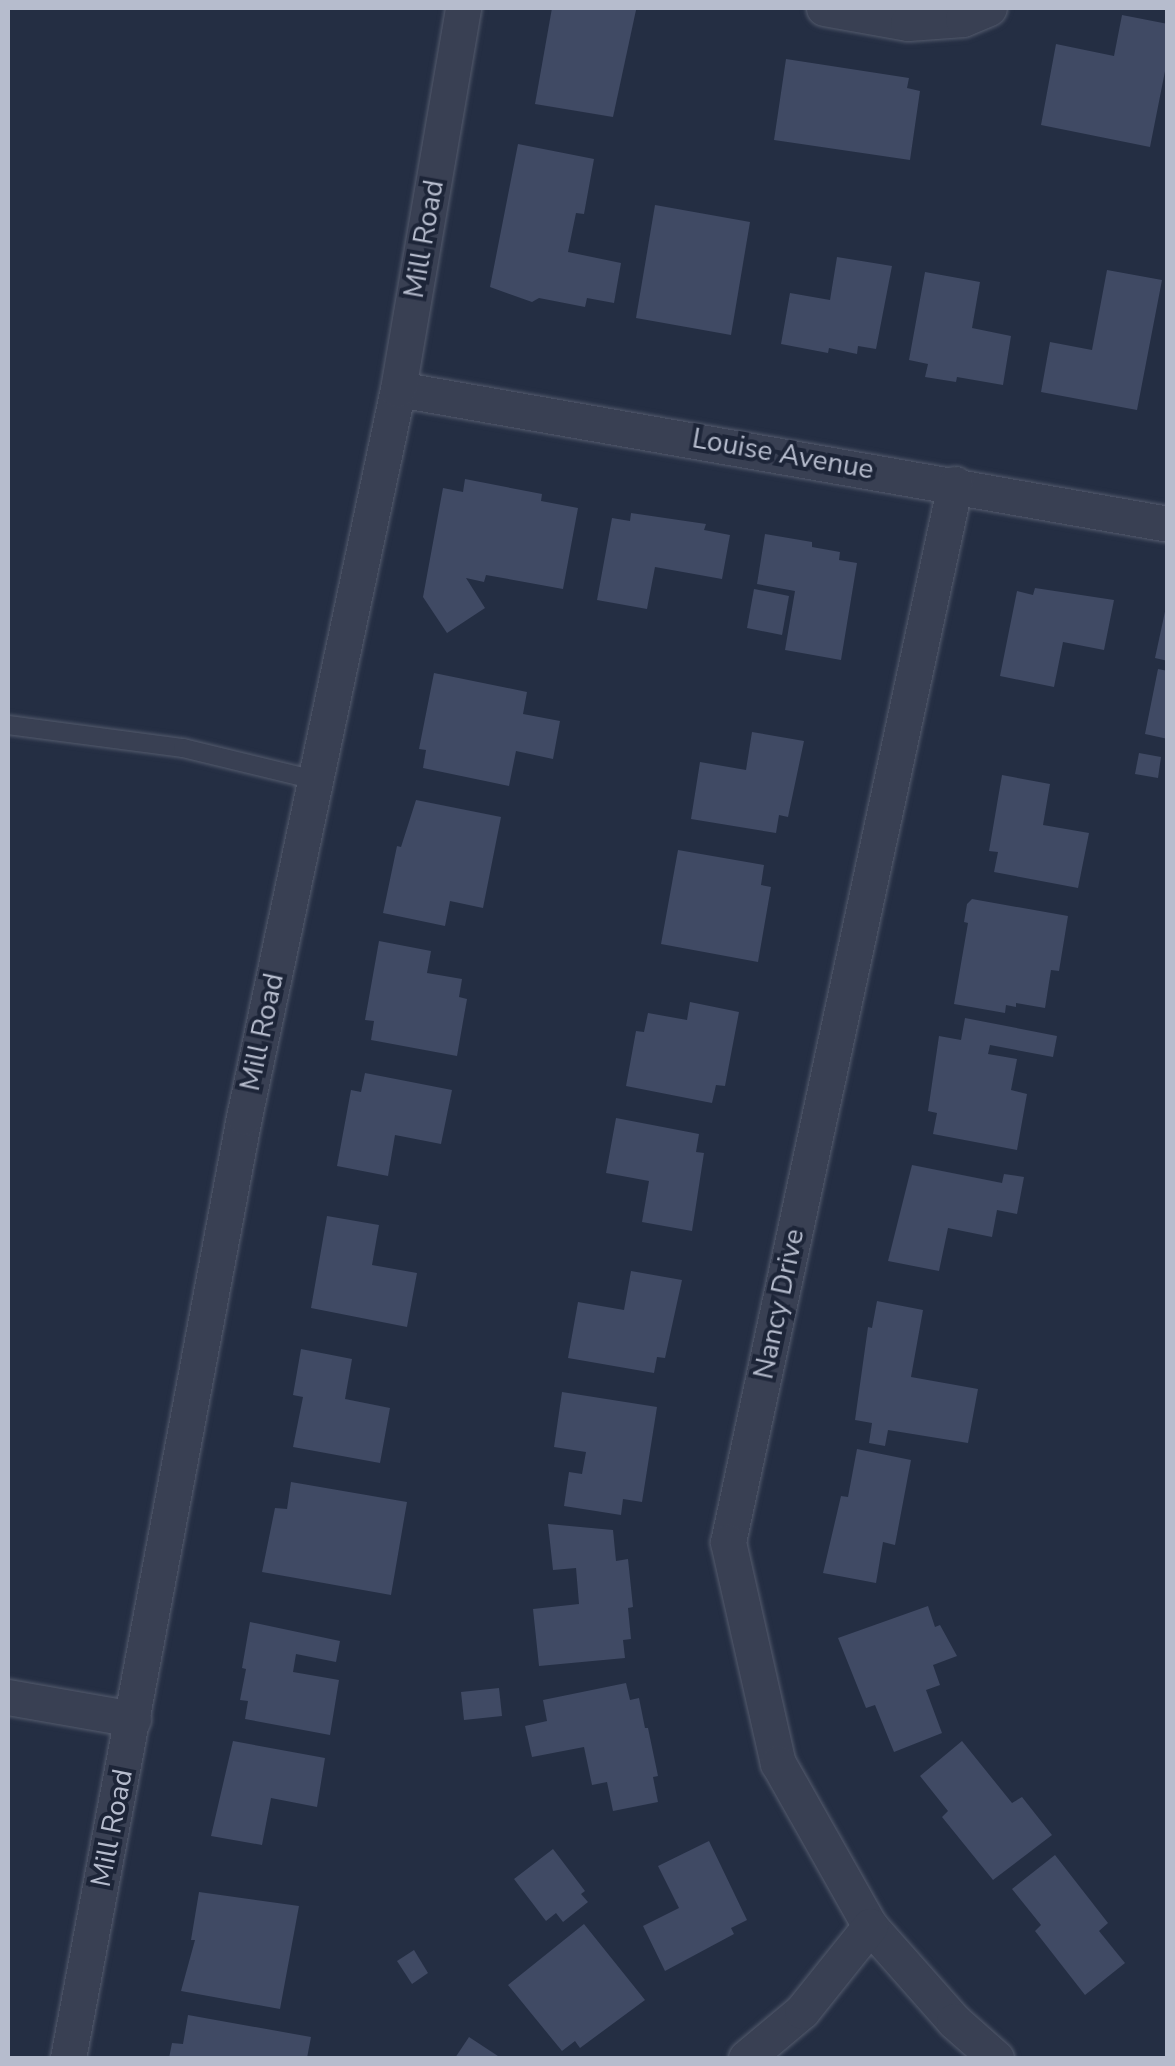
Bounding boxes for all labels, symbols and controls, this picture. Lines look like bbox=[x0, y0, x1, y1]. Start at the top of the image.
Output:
street label: Mill Road bbox=[397, 177, 451, 301]
street label: Louise Avenue bbox=[690, 422, 876, 486]
street label: Mill Road bbox=[233, 970, 291, 1094]
street label: Nancy Drive bbox=[747, 1226, 811, 1382]
street label: Mill Road bbox=[84, 1766, 140, 1890]

